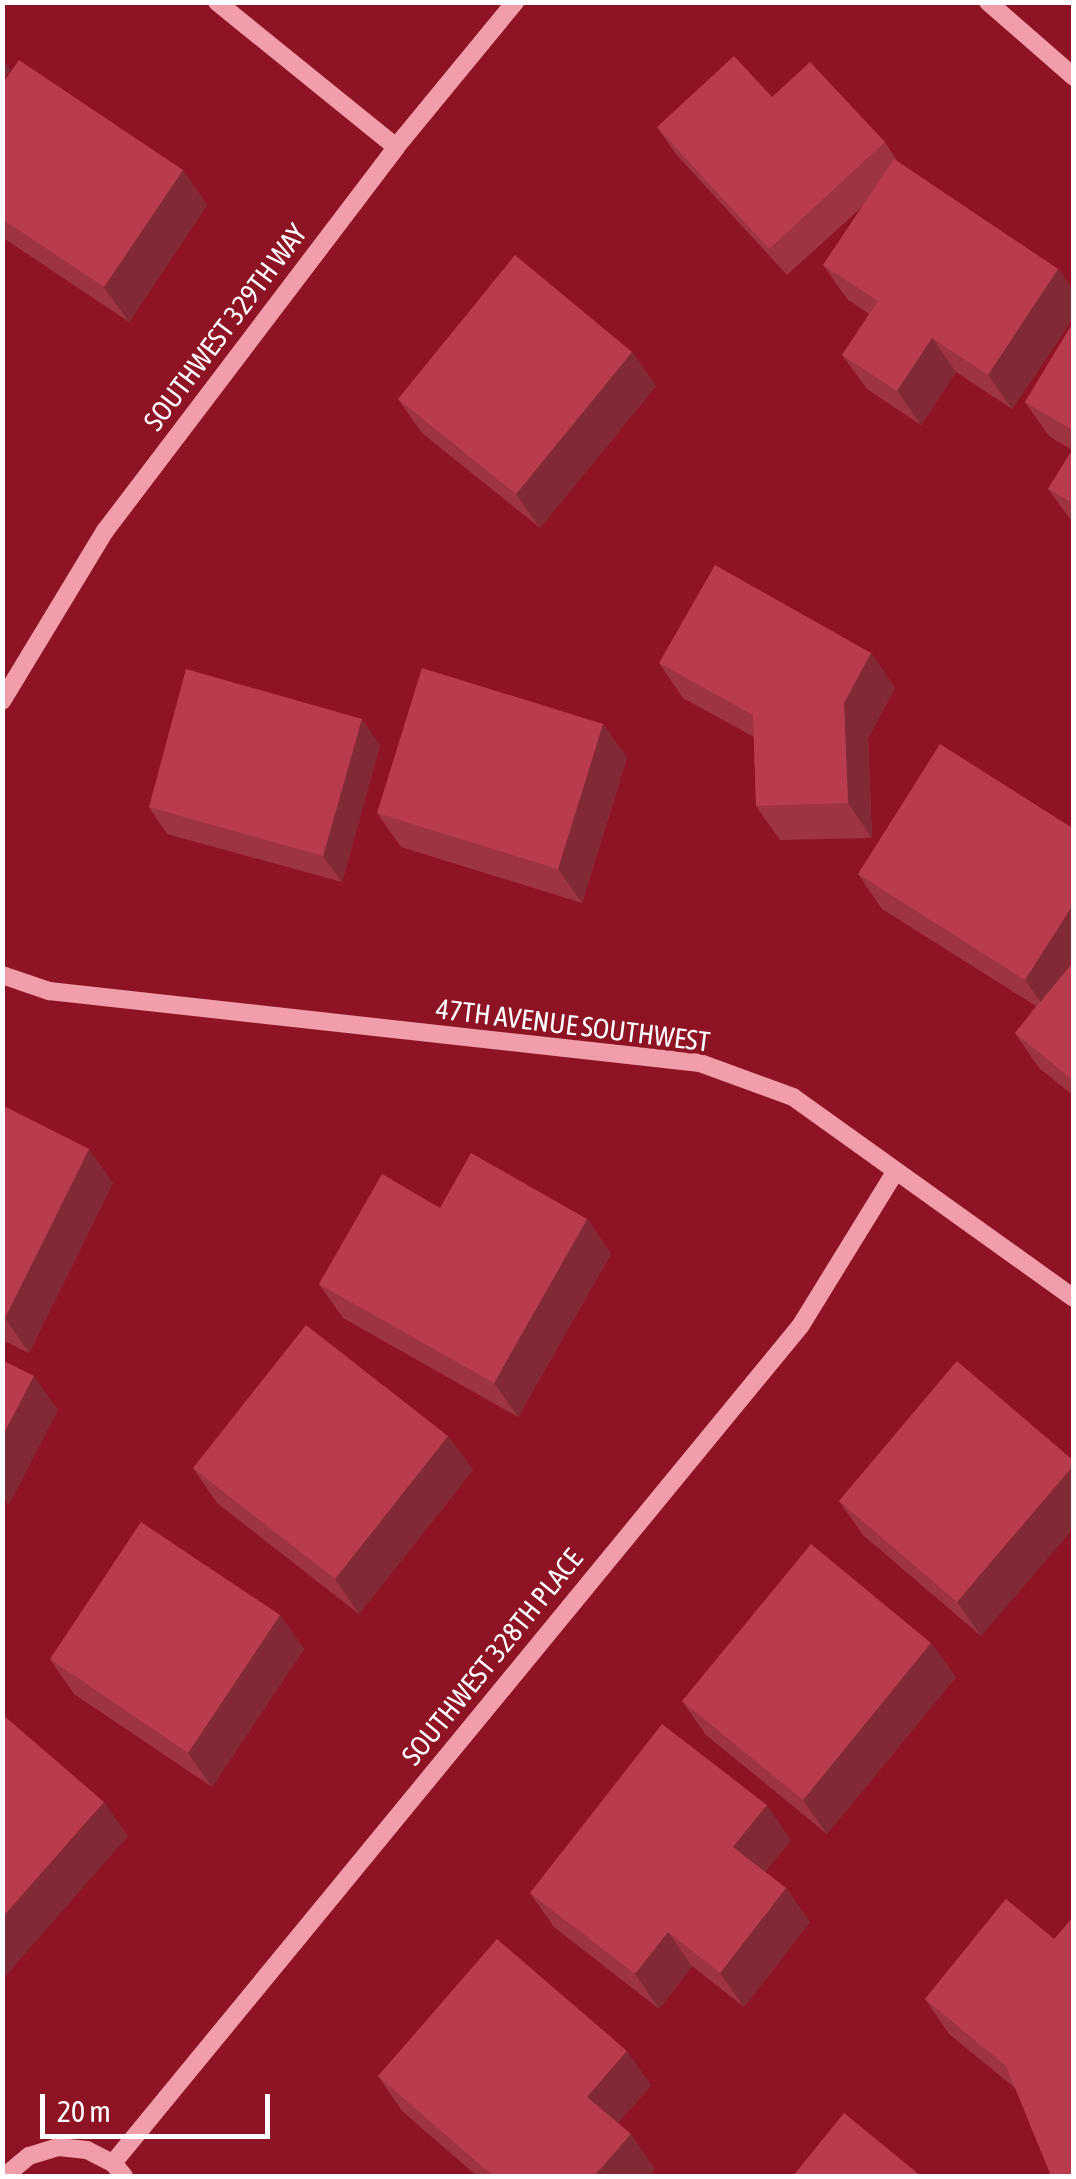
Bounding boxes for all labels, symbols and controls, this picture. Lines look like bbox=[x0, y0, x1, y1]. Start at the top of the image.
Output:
street label: SOUTHWEST 329TH WAY bbox=[136, 217, 314, 437]
street label: 47TH AVENUE SOUTHWEST bbox=[434, 992, 712, 1058]
street label: SOUTHWEST 328TH PLACE bbox=[395, 1542, 589, 1772]
scale bar bbox=[45, 2074, 275, 2136]
text: 20 m bbox=[57, 2094, 111, 2128]

